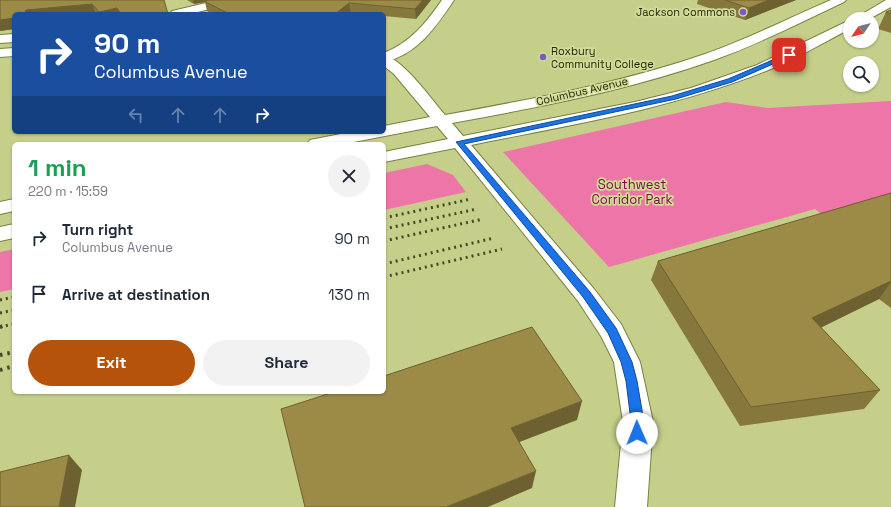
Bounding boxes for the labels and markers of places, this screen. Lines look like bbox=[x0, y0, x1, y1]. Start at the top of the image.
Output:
place label: Jackson Commons bbox=[636, 5, 735, 19]
marker: Jackson Commons bbox=[738, 7, 748, 17]
pin bbox=[772, 38, 806, 72]
place label: Roxbury Community College bbox=[551, 44, 654, 71]
marker: Roxbury Community College bbox=[538, 52, 548, 62]

